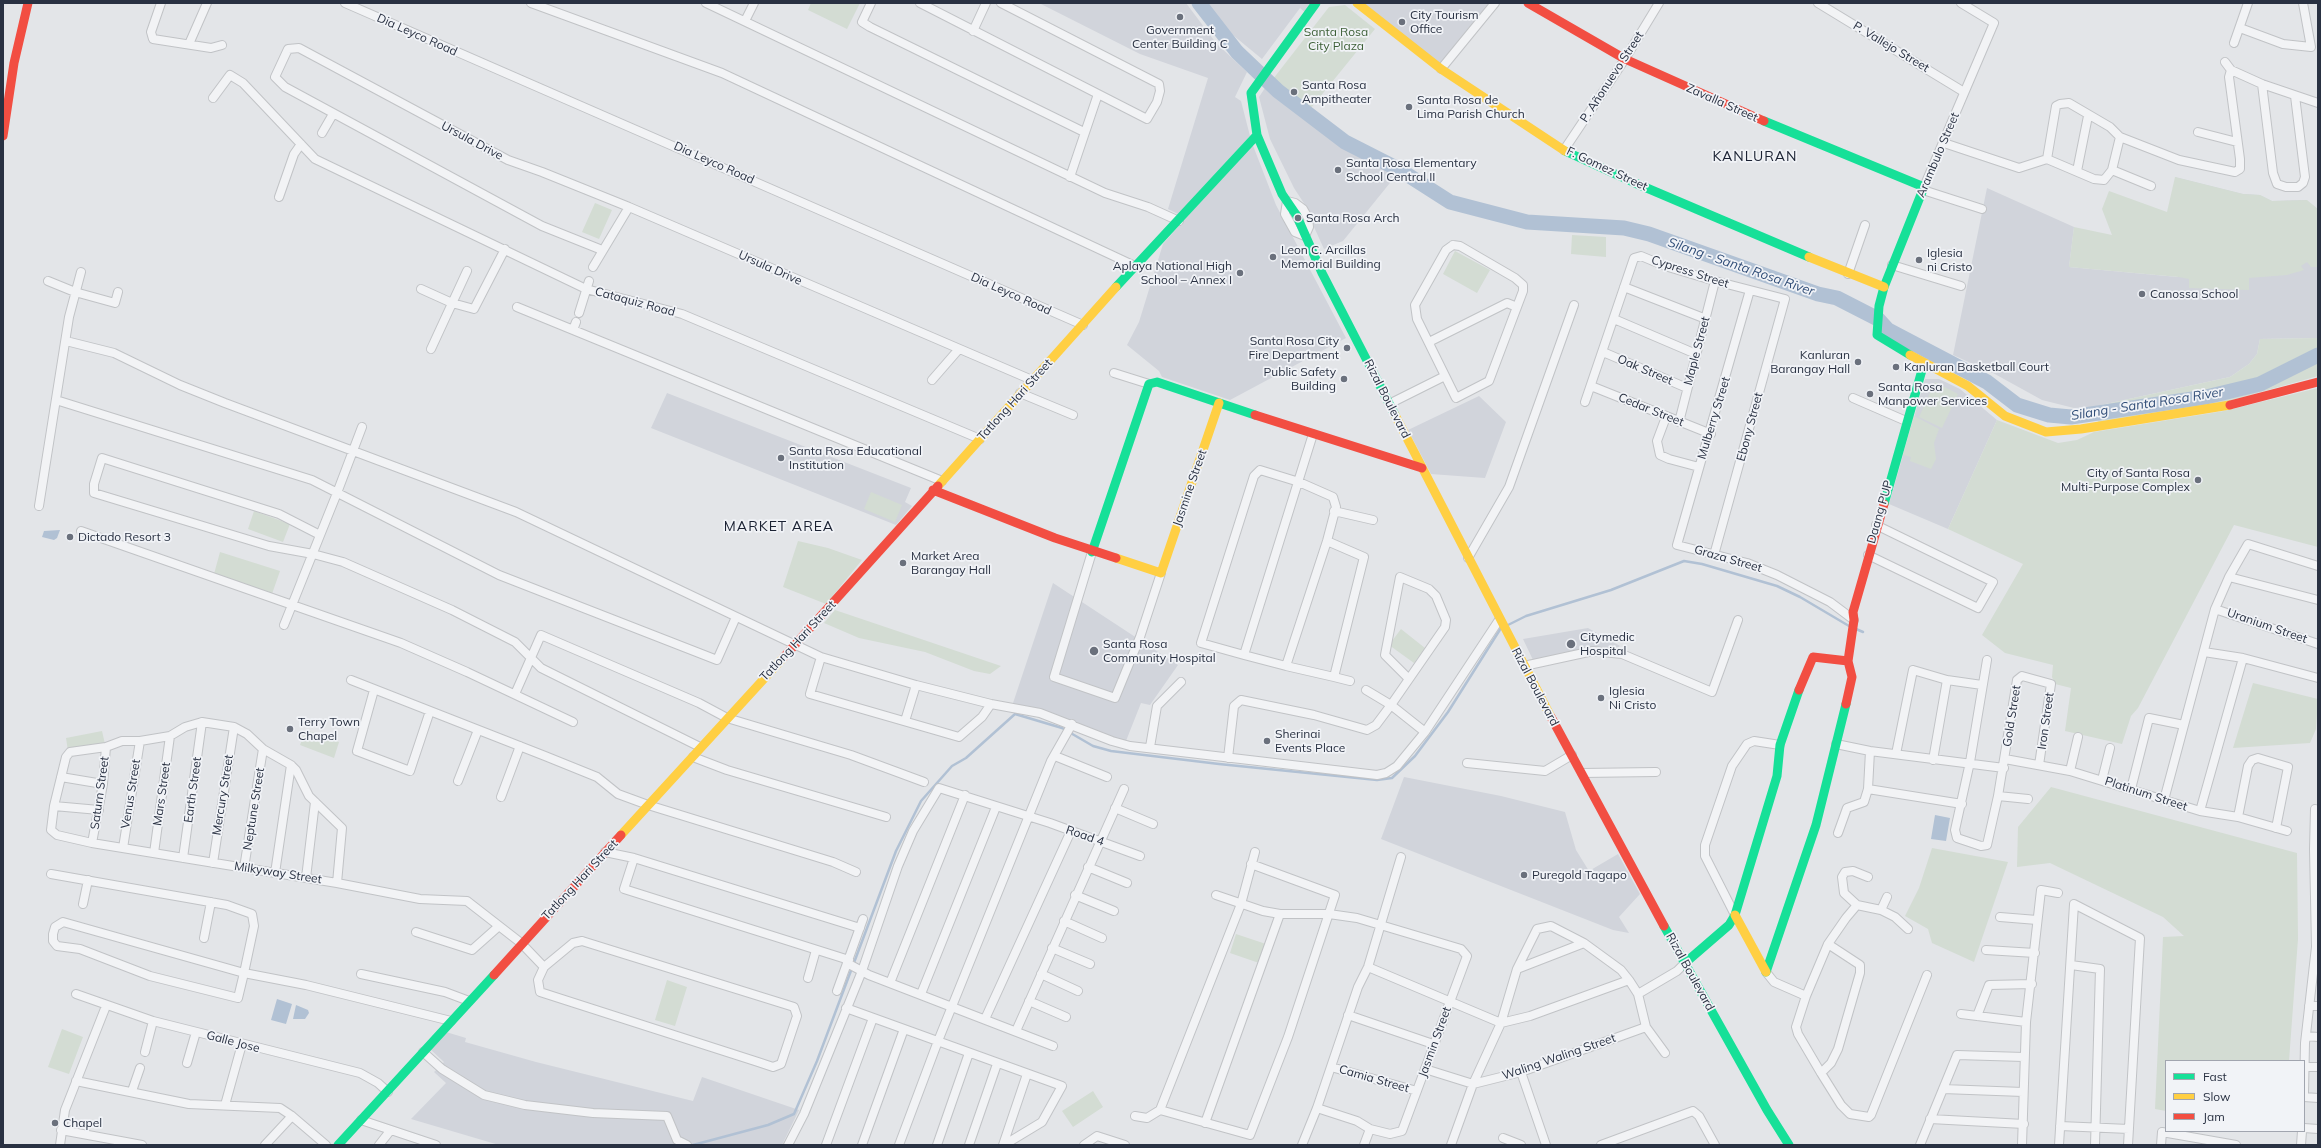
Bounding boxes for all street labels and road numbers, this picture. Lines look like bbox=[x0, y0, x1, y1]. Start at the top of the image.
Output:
street label: Dia Leyco Road bbox=[375, 11, 459, 59]
street label: P. Vallejo Street bbox=[1850, 19, 1932, 75]
street label: P. Añonuevo Street bbox=[1577, 29, 1647, 125]
street label: Zavalla Street bbox=[1684, 81, 1760, 125]
street label: Arambulo Street bbox=[1914, 110, 1962, 200]
street label: Ursula Drive bbox=[439, 119, 505, 163]
street label: Dia Leyco Road bbox=[672, 139, 756, 187]
street label: F. Gomez Street bbox=[1564, 144, 1650, 194]
street label: Ursula Drive bbox=[736, 248, 804, 288]
street label: Cypress Street bbox=[1649, 253, 1731, 291]
street label: Dia Leyco Road bbox=[969, 270, 1053, 318]
street label: Cataquiz Road bbox=[593, 284, 677, 320]
street label: Maple Street bbox=[1681, 315, 1713, 387]
street label: Oak Street bbox=[1615, 352, 1675, 388]
street label: Tatlong Hari Street bbox=[975, 356, 1055, 444]
street label: Rizal Boulevard bbox=[1361, 357, 1413, 441]
street label: Mulberry Street bbox=[1695, 375, 1733, 461]
street label: Cedar Street bbox=[1616, 390, 1686, 430]
street label: Ebony Street bbox=[1734, 391, 1766, 463]
street label: Jasmine Street bbox=[1170, 448, 1210, 528]
street label: Daang PUP bbox=[1864, 479, 1896, 545]
street label: Graza Street bbox=[1692, 542, 1764, 576]
street label: Tatlong Hari Street bbox=[757, 598, 839, 684]
street label: Uranium Street bbox=[2225, 606, 2309, 646]
street label: Rizal Boulevard bbox=[1508, 645, 1562, 729]
street label: Gold Street bbox=[2000, 684, 2024, 748]
street label: Iron Street bbox=[2035, 691, 2057, 751]
street label: Mercury Street bbox=[210, 754, 236, 836]
street label: Saturn Street bbox=[88, 756, 112, 830]
street label: Earth Street bbox=[181, 756, 205, 824]
street label: Venus Street bbox=[118, 758, 144, 830]
street label: Mars Street bbox=[150, 761, 174, 827]
street label: Neptune Street bbox=[240, 767, 268, 851]
street label: Platinum Street bbox=[2103, 774, 2189, 814]
street label: Road 4 bbox=[1064, 823, 1106, 849]
street label: Tatlong Hari Street bbox=[539, 837, 621, 923]
street label: Milkyway Street bbox=[233, 859, 323, 887]
street label: Rizal Boulevard bbox=[1663, 931, 1717, 1013]
street label: Jasmin Street bbox=[1416, 1005, 1454, 1079]
street label: Galle Jose bbox=[205, 1028, 261, 1056]
street label: Waling Waling Street bbox=[1500, 1031, 1618, 1083]
street label: Camia Street bbox=[1337, 1062, 1411, 1096]

